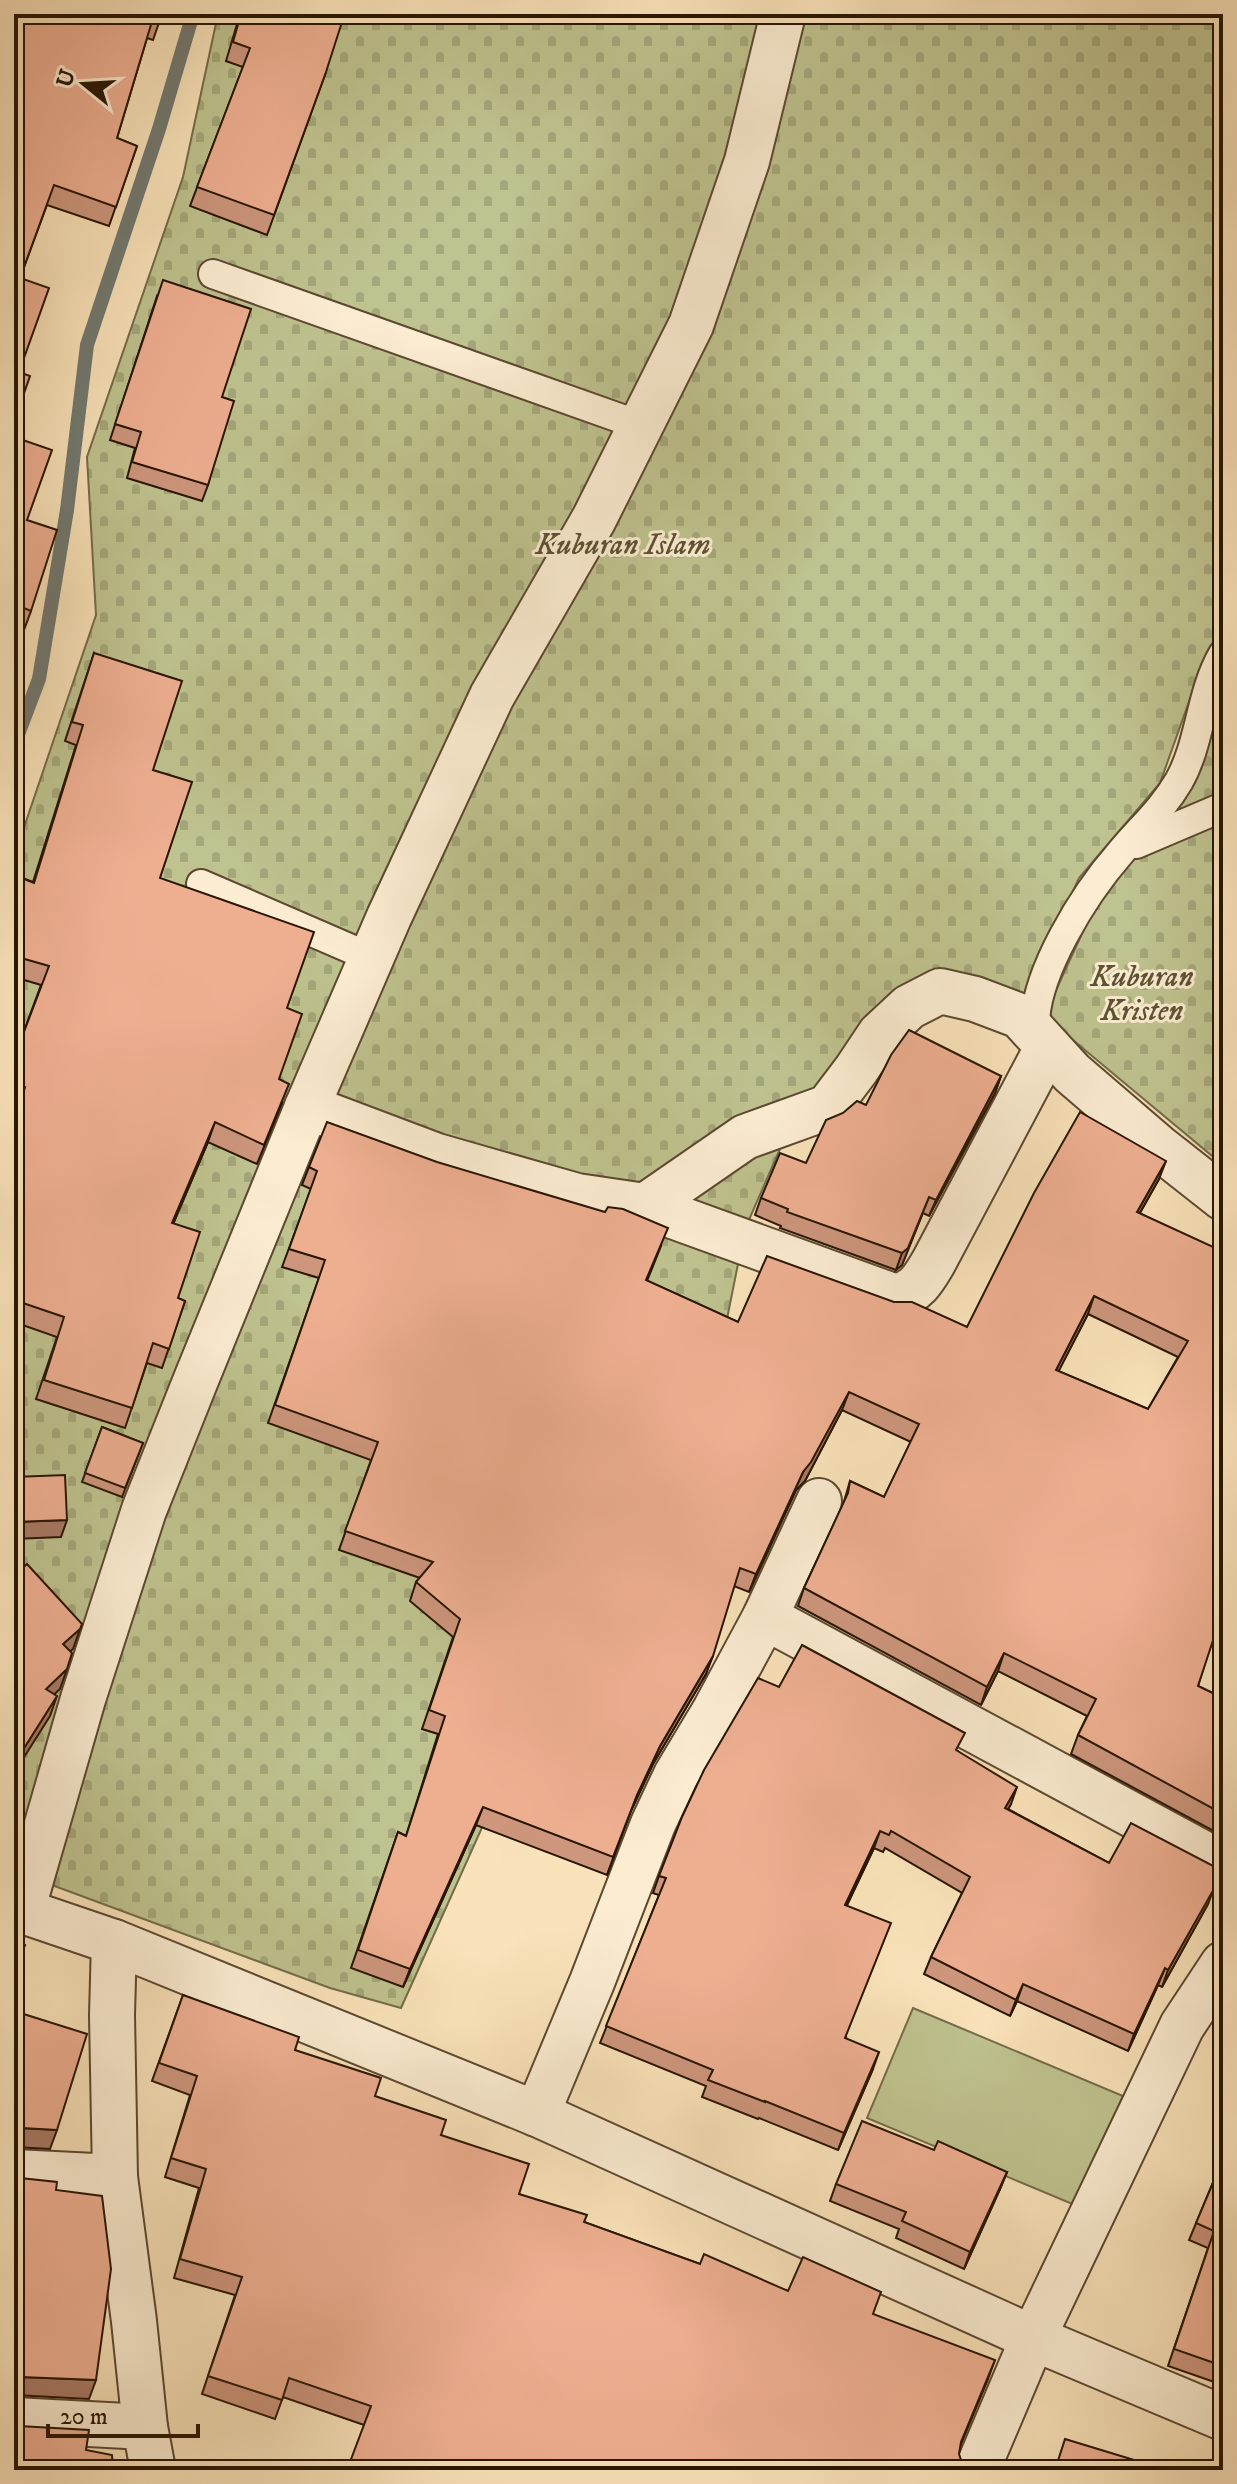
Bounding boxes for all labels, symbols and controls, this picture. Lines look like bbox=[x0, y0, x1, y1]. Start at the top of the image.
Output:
north arrow bbox=[44, 44, 124, 124]
text: U bbox=[51, 66, 82, 91]
park label: Kuburan Islam bbox=[534, 527, 711, 564]
park label: Kuburan Kristen bbox=[1090, 959, 1193, 1030]
scale bar bbox=[48, 2388, 198, 2438]
text: 20 m bbox=[60, 2402, 108, 2432]

